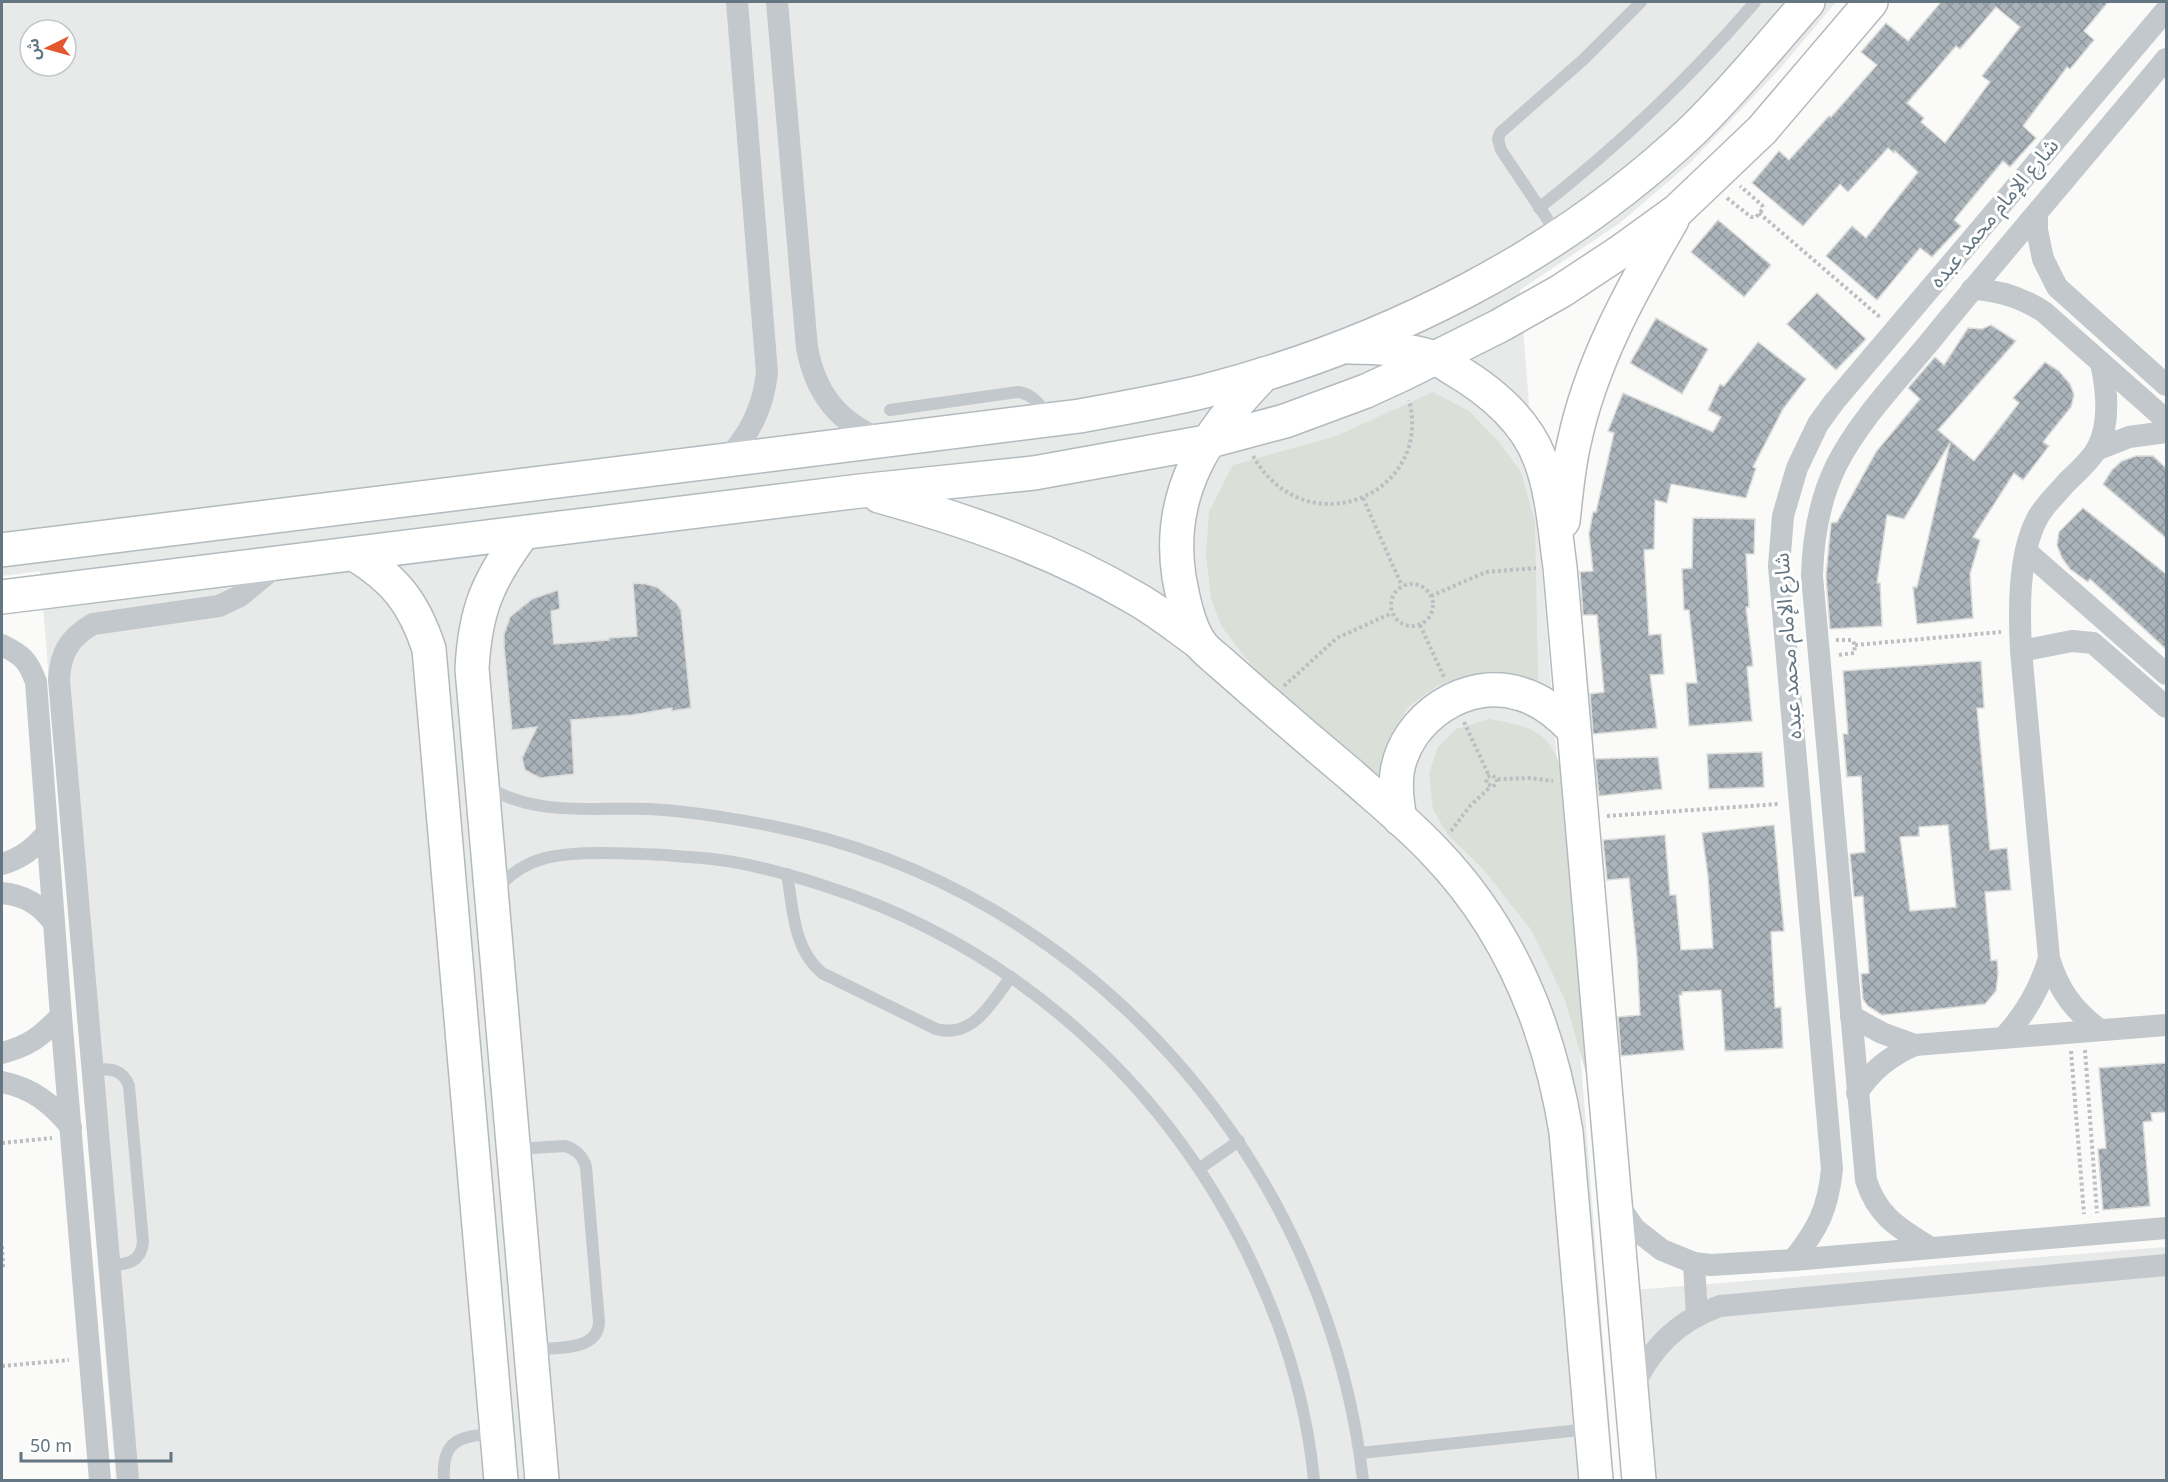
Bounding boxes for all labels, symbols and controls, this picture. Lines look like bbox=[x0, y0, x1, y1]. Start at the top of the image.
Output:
north arrow bbox=[18, 18, 78, 78]
text: ش bbox=[21, 37, 45, 61]
street label: شارع الإمام محمد عبده bbox=[1922, 132, 2066, 295]
street label: شارع الإمام محمد عبده bbox=[1767, 552, 1810, 740]
scale bar bbox=[21, 1425, 171, 1463]
text: 50 m bbox=[30, 1433, 72, 1457]

